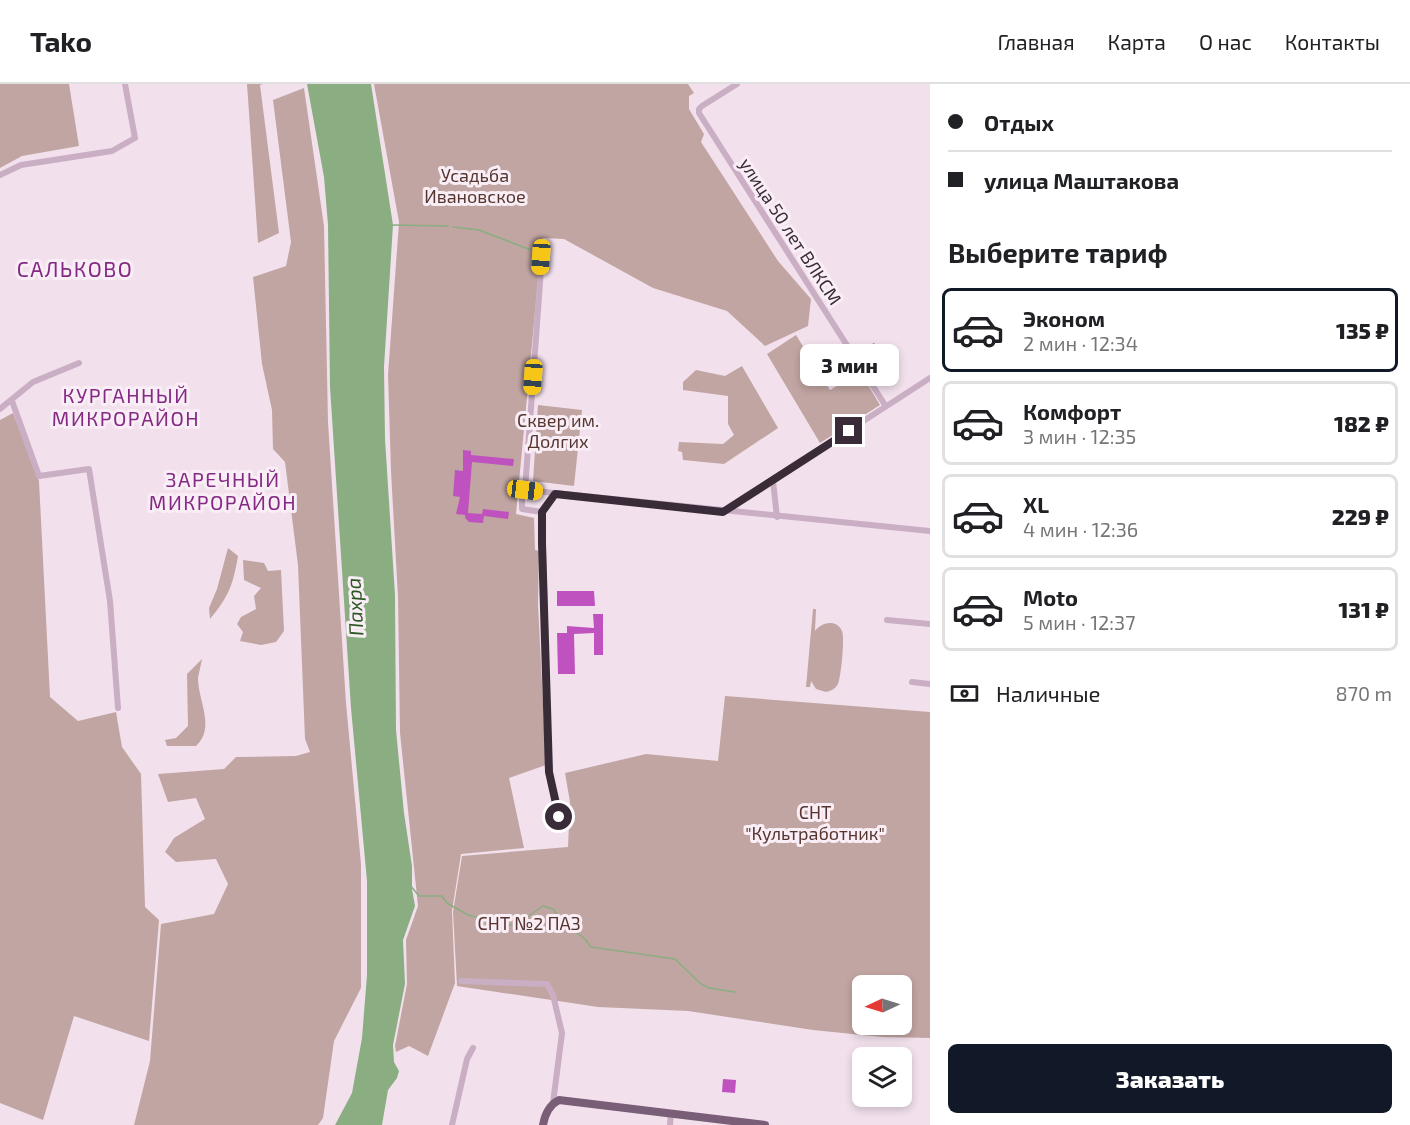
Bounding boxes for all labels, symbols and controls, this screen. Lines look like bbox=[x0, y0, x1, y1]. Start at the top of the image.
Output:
text: Tako bbox=[30, 24, 92, 58]
text: Главная bbox=[998, 29, 1075, 54]
text: Карта bbox=[1108, 29, 1166, 54]
text: О нас bbox=[1199, 29, 1252, 54]
text: Контакты bbox=[1285, 29, 1380, 54]
text: Отдых bbox=[984, 109, 1054, 135]
street label: улица 50 лет ВЛКСМ bbox=[735, 153, 847, 309]
park label: Усадьба Ивановское bbox=[424, 164, 526, 207]
text: улица Маштакова bbox=[984, 167, 1179, 193]
text: Выберите тариф bbox=[948, 236, 1168, 268]
car bbox=[531, 238, 551, 276]
district label: САЛЬКОВО bbox=[17, 256, 133, 281]
icon: car bbox=[951, 303, 1005, 357]
text: Эконом bbox=[1023, 305, 1105, 331]
text: 135 ₽ bbox=[1336, 317, 1389, 343]
text: 2 мин · 12:34 bbox=[1023, 331, 1138, 355]
callout: 3 мин bbox=[800, 344, 898, 386]
text: 3 мин bbox=[821, 353, 878, 377]
car bbox=[523, 358, 543, 396]
district label: КУРГАННЫЙ МИКРОРАЙОН bbox=[52, 383, 200, 430]
icon: car bbox=[951, 396, 1005, 450]
text: Комфорт bbox=[1023, 398, 1121, 424]
park label: Сквер им. Долгих bbox=[517, 409, 599, 452]
text: 182 ₽ bbox=[1334, 410, 1389, 436]
route end bbox=[835, 417, 862, 444]
text: 3 мин · 12:35 bbox=[1023, 424, 1136, 448]
district label: ЗАРЕЧНЫЙ МИКРОРАЙОН bbox=[149, 467, 297, 514]
car bbox=[506, 479, 544, 501]
icon: car bbox=[951, 489, 1005, 543]
text: XL bbox=[1023, 491, 1049, 517]
text: 229 ₽ bbox=[1332, 503, 1389, 529]
text: 4 мин · 12:36 bbox=[1023, 517, 1138, 541]
water label: Пахра bbox=[340, 577, 368, 637]
icon: car bbox=[951, 582, 1005, 636]
text: Moto bbox=[1023, 584, 1078, 610]
text: 131 ₽ bbox=[1338, 596, 1389, 622]
text: 5 мин · 12:37 bbox=[1023, 610, 1135, 634]
icon: cash bbox=[948, 677, 981, 710]
text: Наличные bbox=[996, 680, 1100, 706]
text: 870 m bbox=[1336, 681, 1392, 705]
park label: СНТ "Культработник" bbox=[745, 801, 885, 844]
route start bbox=[545, 803, 572, 830]
park label: СНТ №2 ПАЗ bbox=[477, 912, 581, 934]
north arrow bbox=[852, 975, 912, 1035]
map controls bbox=[852, 975, 912, 1107]
button: Заказать bbox=[948, 1044, 1392, 1113]
button: layers bbox=[852, 1047, 912, 1107]

